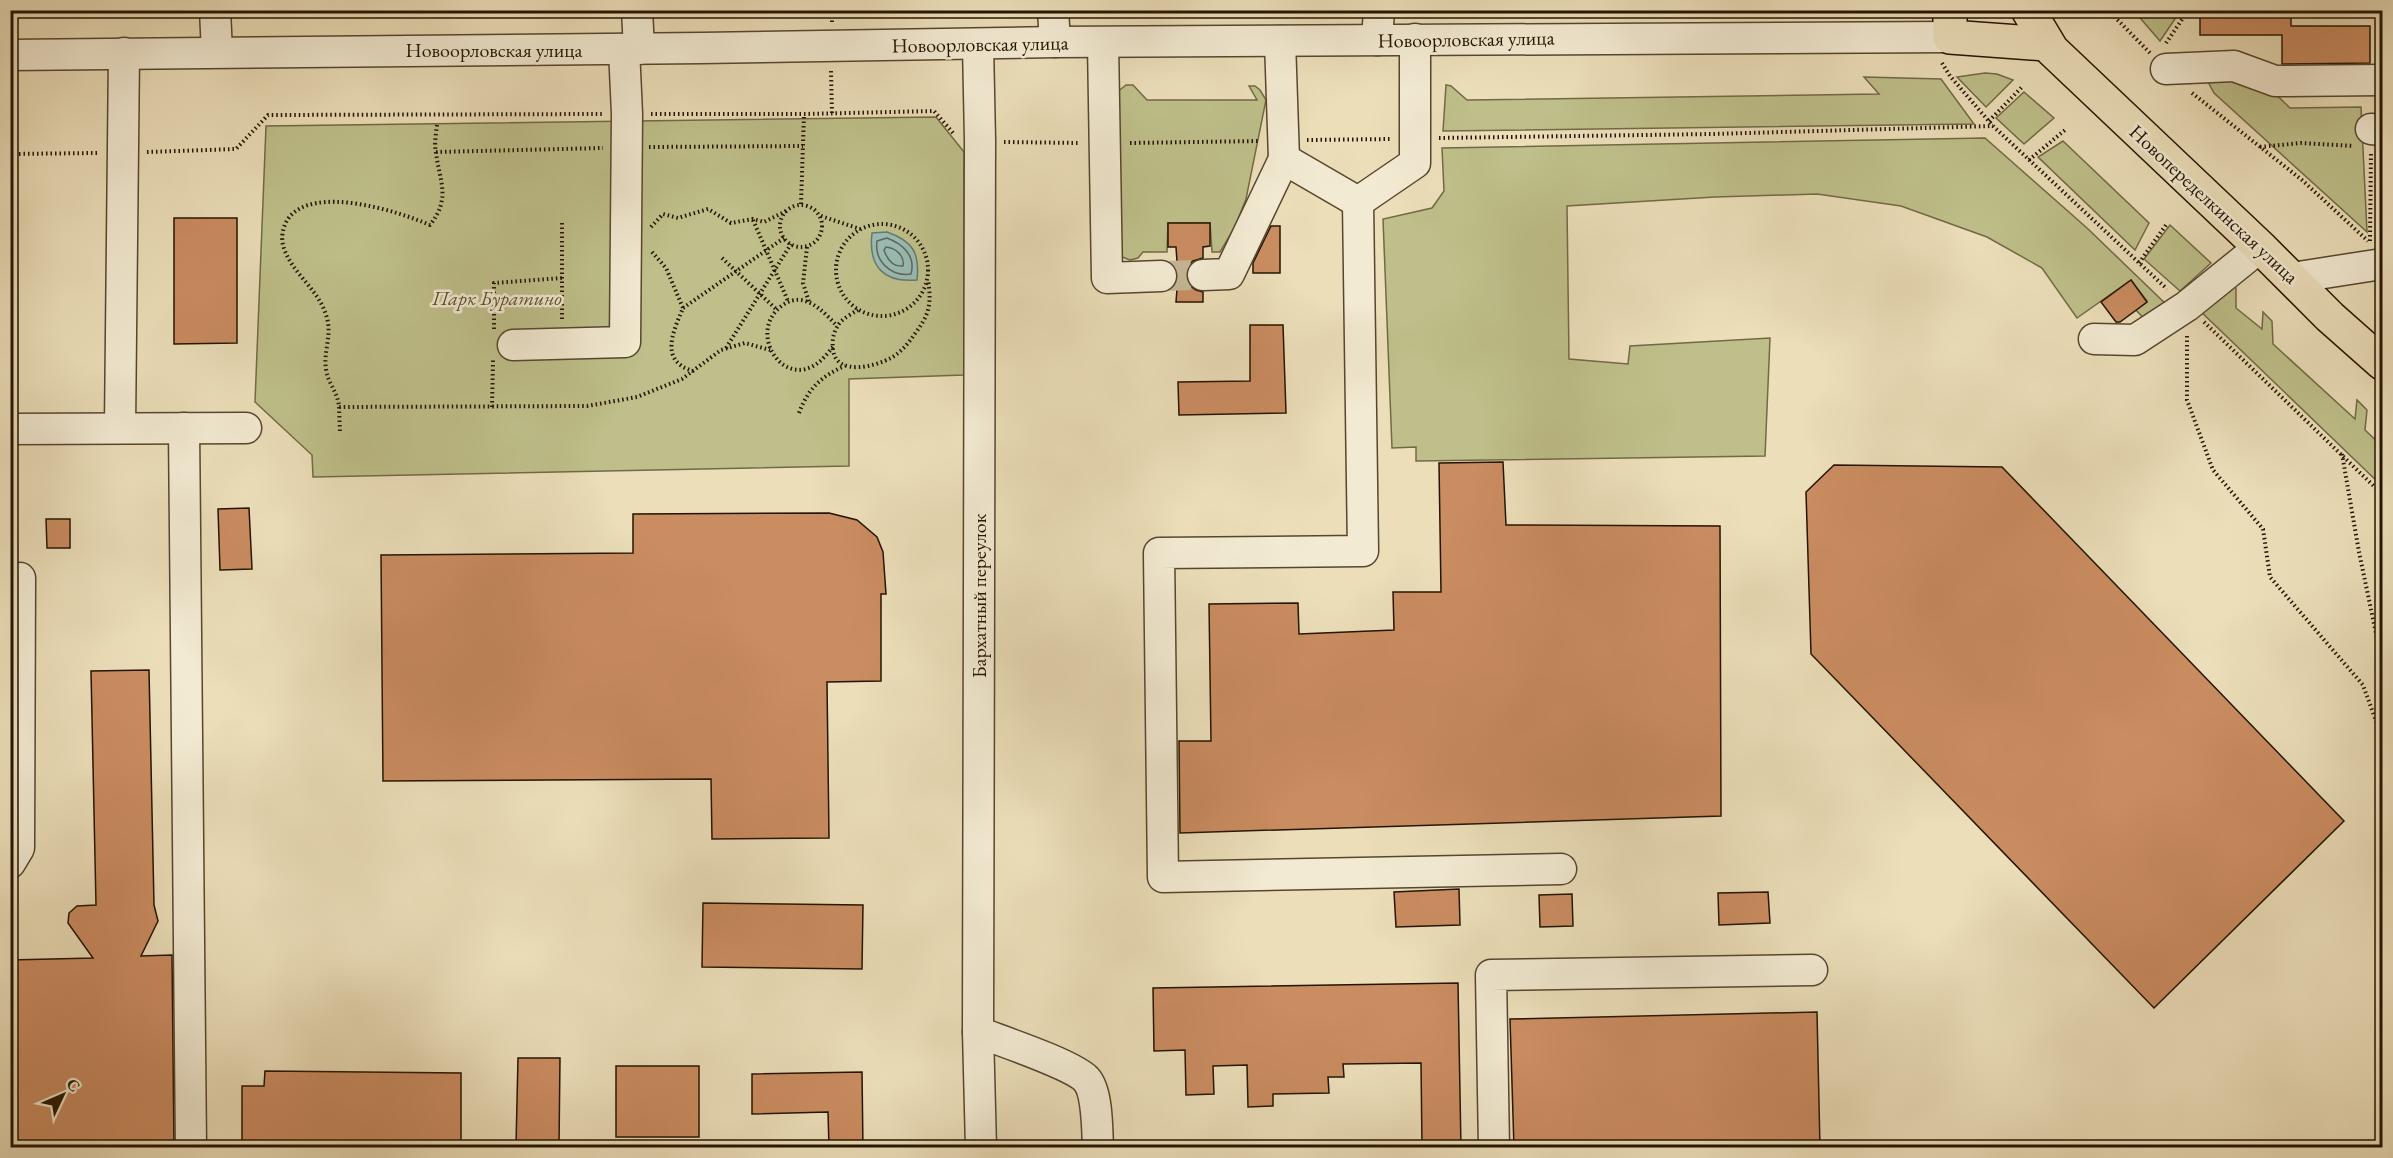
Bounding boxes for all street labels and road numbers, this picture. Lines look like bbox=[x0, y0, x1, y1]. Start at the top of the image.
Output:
street label: Новоорловская улица bbox=[1377, 24, 1555, 54]
street label: Новоорловская улица bbox=[891, 29, 1069, 59]
street label: Новоорловская улица bbox=[406, 37, 583, 63]
street label: Новопеределкинская улица bbox=[2124, 119, 2304, 289]
street label: Бархатный переулок bbox=[966, 513, 992, 678]

